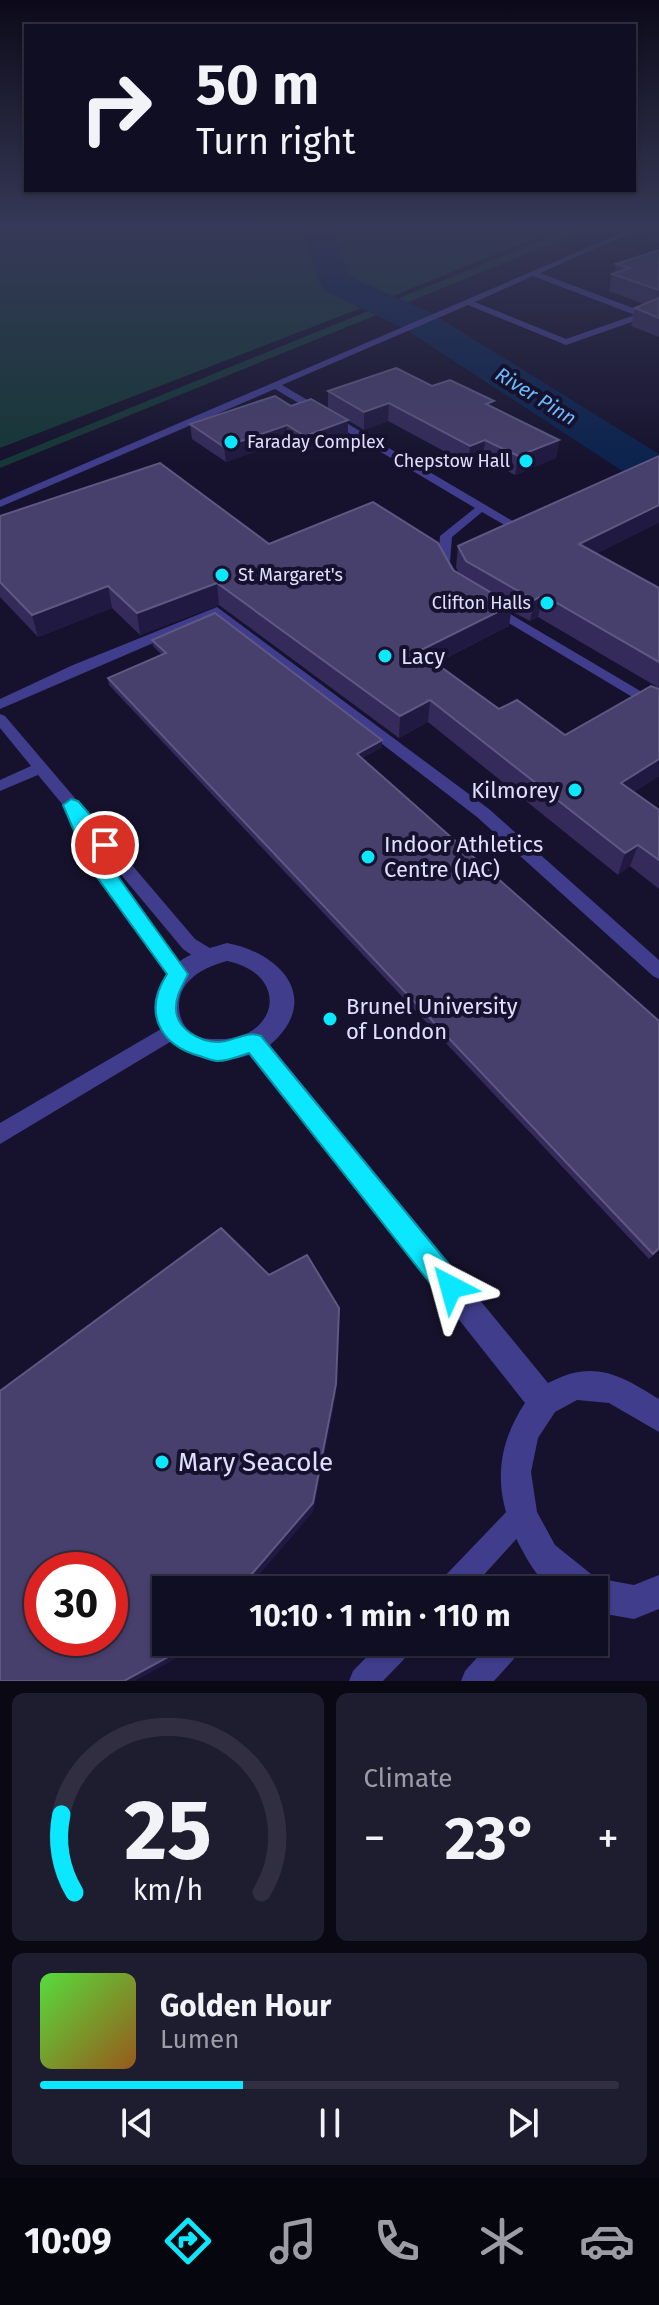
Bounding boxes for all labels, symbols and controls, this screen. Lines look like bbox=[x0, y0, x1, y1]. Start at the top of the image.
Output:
text: 50 m bbox=[196, 52, 319, 119]
icon: right bbox=[64, 56, 168, 160]
text: Turn right bbox=[196, 120, 356, 164]
water label: River Pinn bbox=[491, 362, 581, 430]
place label: Faraday Complex bbox=[247, 431, 385, 453]
marker: Faraday Complex bbox=[222, 433, 240, 451]
place label: Chepstow Hall bbox=[394, 450, 510, 472]
marker: Chepstow Hall bbox=[517, 452, 535, 470]
place label: St Margaret's bbox=[238, 564, 343, 586]
marker: St Margaret's bbox=[213, 566, 231, 584]
place label: Clifton Halls bbox=[432, 592, 531, 614]
marker: Clifton Halls bbox=[538, 594, 556, 612]
place label: Lacy bbox=[401, 643, 445, 670]
marker: Lacy bbox=[376, 647, 394, 665]
place label: Kilmorey bbox=[471, 777, 559, 804]
marker: Kilmorey bbox=[566, 781, 584, 799]
pin bbox=[71, 811, 139, 879]
icon: arrive bbox=[83, 823, 127, 867]
place label: Indoor Athletics Centre (IAC) bbox=[384, 831, 543, 883]
marker: Indoor Athletics Centre (IAC) bbox=[359, 848, 377, 866]
place label: Brunel University of London bbox=[346, 993, 518, 1045]
marker: Brunel University of London bbox=[321, 1010, 339, 1028]
position arrow bbox=[409, 1245, 493, 1329]
place label: Mary Seacole bbox=[178, 1447, 333, 1478]
marker: Mary Seacole bbox=[153, 1453, 171, 1471]
speed limit sign: 30 bbox=[24, 1552, 128, 1656]
text: 10:10 · 1 min · 110 m bbox=[249, 1598, 511, 1634]
text: Climate bbox=[364, 1763, 452, 1794]
text: 25 bbox=[124, 1781, 212, 1881]
text: 23° bbox=[445, 1803, 538, 1875]
text: − bbox=[364, 1812, 386, 1865]
text: + bbox=[597, 1812, 619, 1865]
text: km/h bbox=[132, 1873, 203, 1908]
text: Golden Hour bbox=[160, 1988, 331, 2024]
text: Lumen bbox=[160, 2024, 239, 2055]
icon: previous bbox=[115, 2101, 159, 2145]
icon: pause bbox=[308, 2101, 352, 2145]
icon: next bbox=[501, 2101, 545, 2145]
icon: directions bbox=[160, 2213, 216, 2269]
icon: music bbox=[265, 2213, 321, 2269]
icon: phone bbox=[369, 2213, 425, 2269]
icon: climate bbox=[474, 2213, 530, 2269]
icon: car bbox=[579, 2213, 635, 2269]
text: 10:09 bbox=[24, 2219, 112, 2263]

